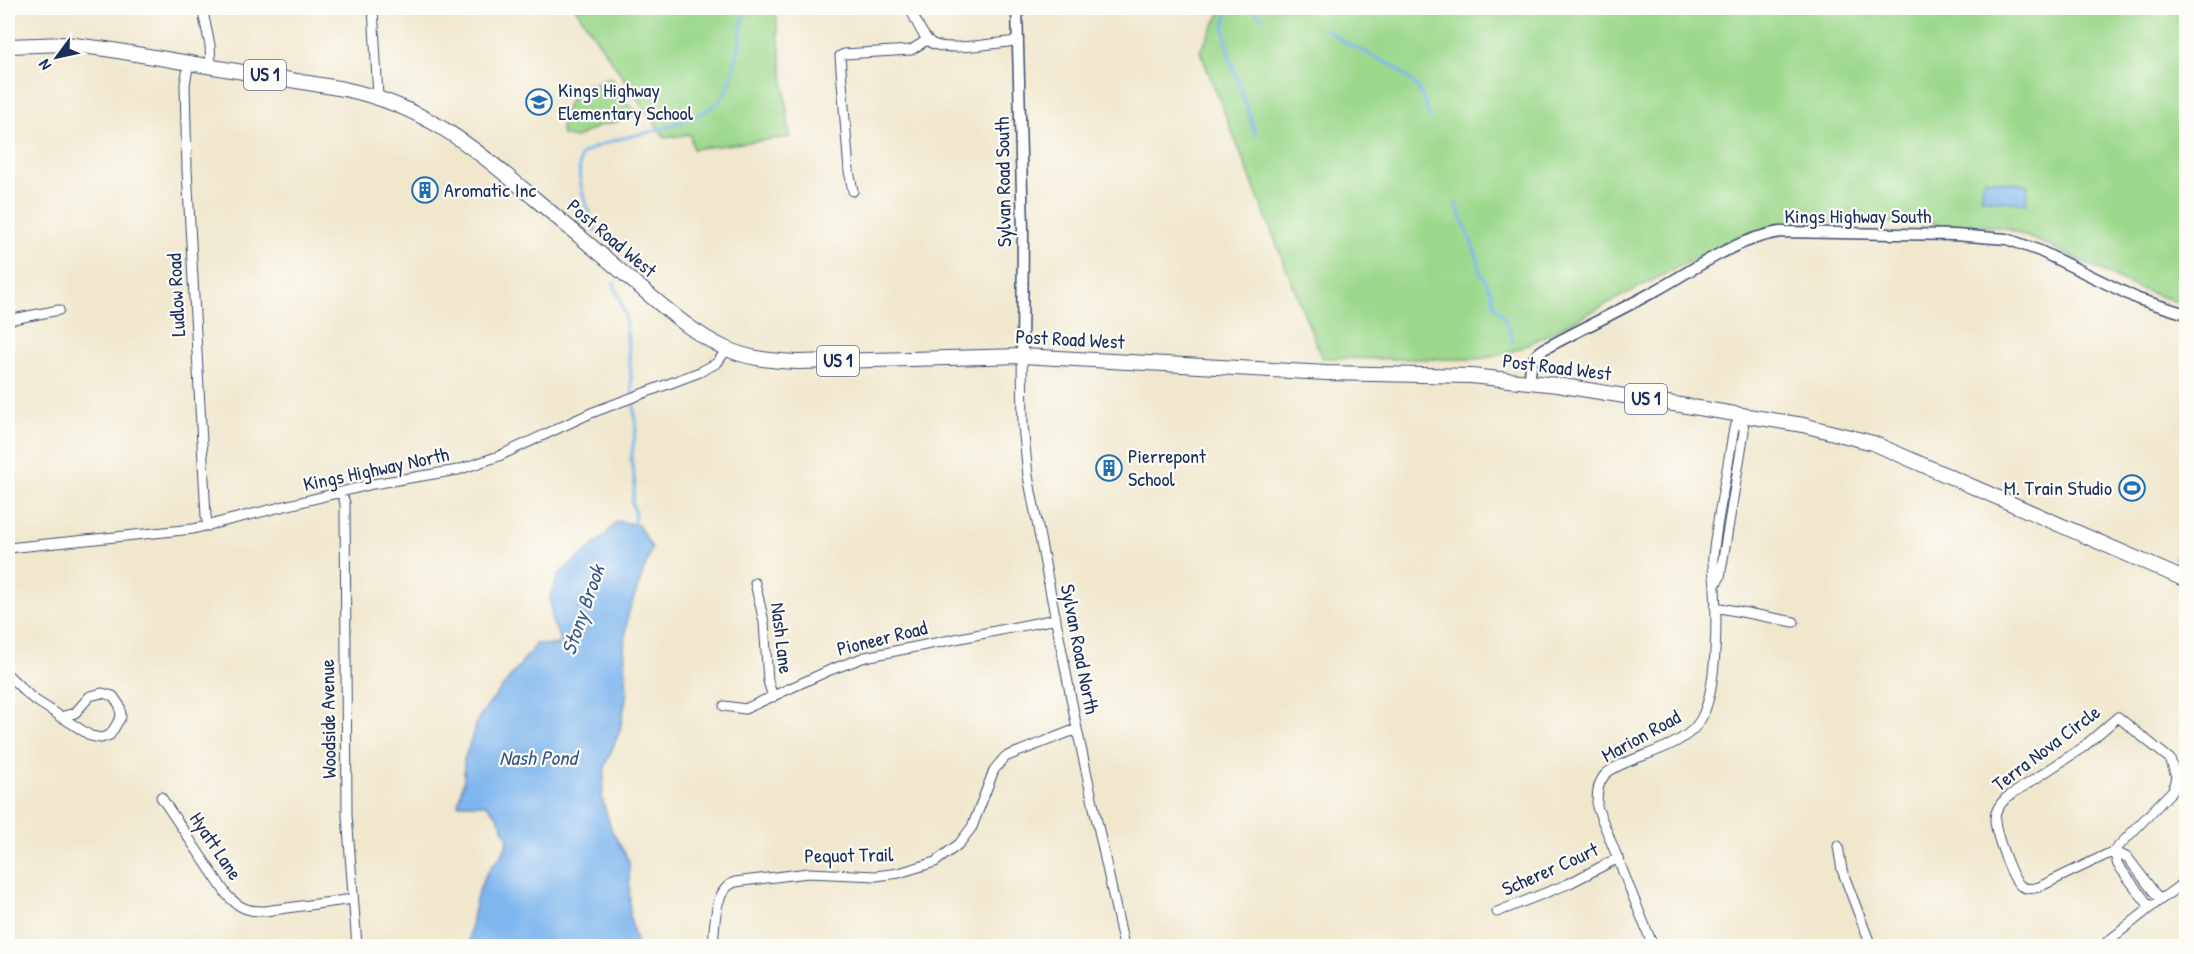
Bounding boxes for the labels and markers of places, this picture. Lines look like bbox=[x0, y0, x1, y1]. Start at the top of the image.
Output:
place label: Kings Highway Elementary School bbox=[558, 76, 694, 126]
school or university icon: Kings Highway Elementary School bbox=[524, 87, 554, 117]
building icon: Aromatic Inc bbox=[410, 175, 440, 205]
place label: Aromatic Inc bbox=[444, 176, 536, 203]
place label: Pierrepont School bbox=[1128, 442, 1207, 492]
building icon: Pierrepont School bbox=[1094, 453, 1124, 483]
sports icon: M. Train Studio bbox=[2117, 473, 2147, 503]
place label: M. Train Studio bbox=[2004, 474, 2112, 501]

